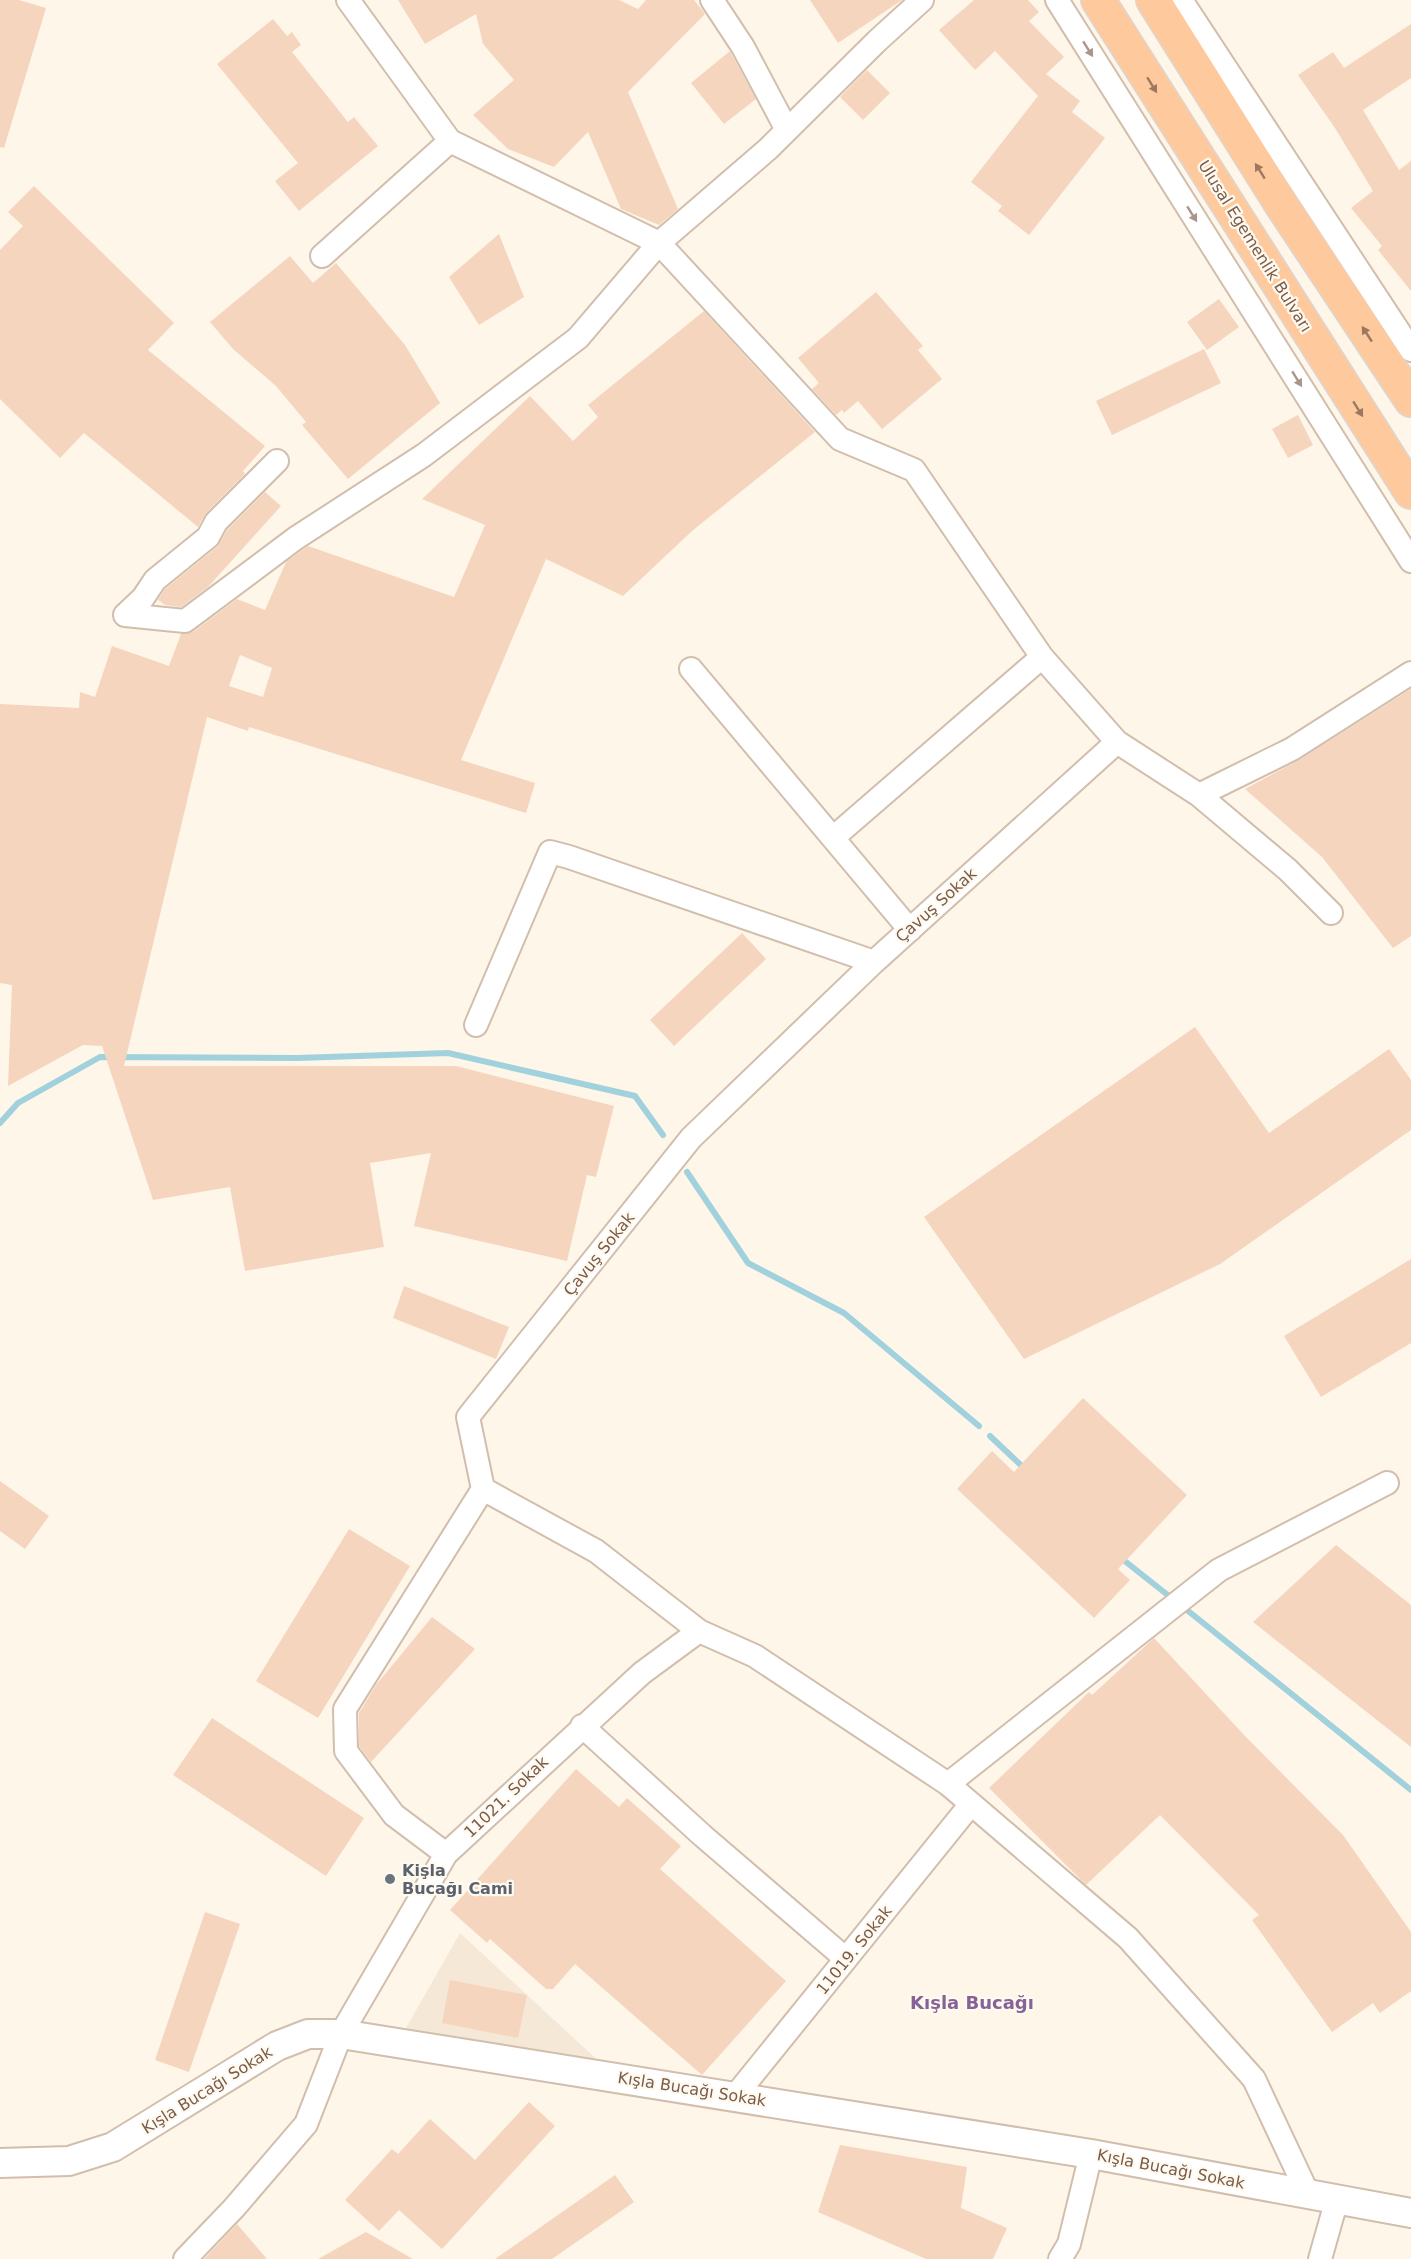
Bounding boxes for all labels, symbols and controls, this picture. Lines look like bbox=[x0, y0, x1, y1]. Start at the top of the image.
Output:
one-way arrow bbox=[1083, 41, 1094, 58]
one-way arrow bbox=[1146, 77, 1157, 93]
street label: Ulusal Egemenlik Bulvarı bbox=[1194, 157, 1316, 335]
one-way arrow bbox=[1255, 163, 1266, 179]
one-way arrow bbox=[1187, 206, 1198, 222]
one-way arrow bbox=[1362, 326, 1373, 342]
one-way arrow bbox=[1291, 371, 1302, 387]
one-way arrow bbox=[1352, 401, 1363, 417]
street label: Çavuş Sokak bbox=[892, 863, 981, 946]
street label: Çavuş Sokak bbox=[560, 1208, 639, 1300]
street label: 11021. Sokak bbox=[460, 1752, 552, 1842]
place label: Kişla Bucağı Cami bbox=[402, 1861, 513, 1898]
marker: Kişla Bucağı Cami bbox=[383, 1872, 397, 1886]
street label: 11019. Sokak bbox=[812, 1901, 896, 1998]
district label: Kışla Bucağı bbox=[910, 1992, 1034, 2013]
street label: Kışla Bucağı Sokak bbox=[138, 2042, 276, 2138]
street label: Kışla Bucağı Sokak bbox=[616, 2068, 768, 2110]
street label: Kışla Bucağı Sokak bbox=[1096, 2145, 1247, 2193]

